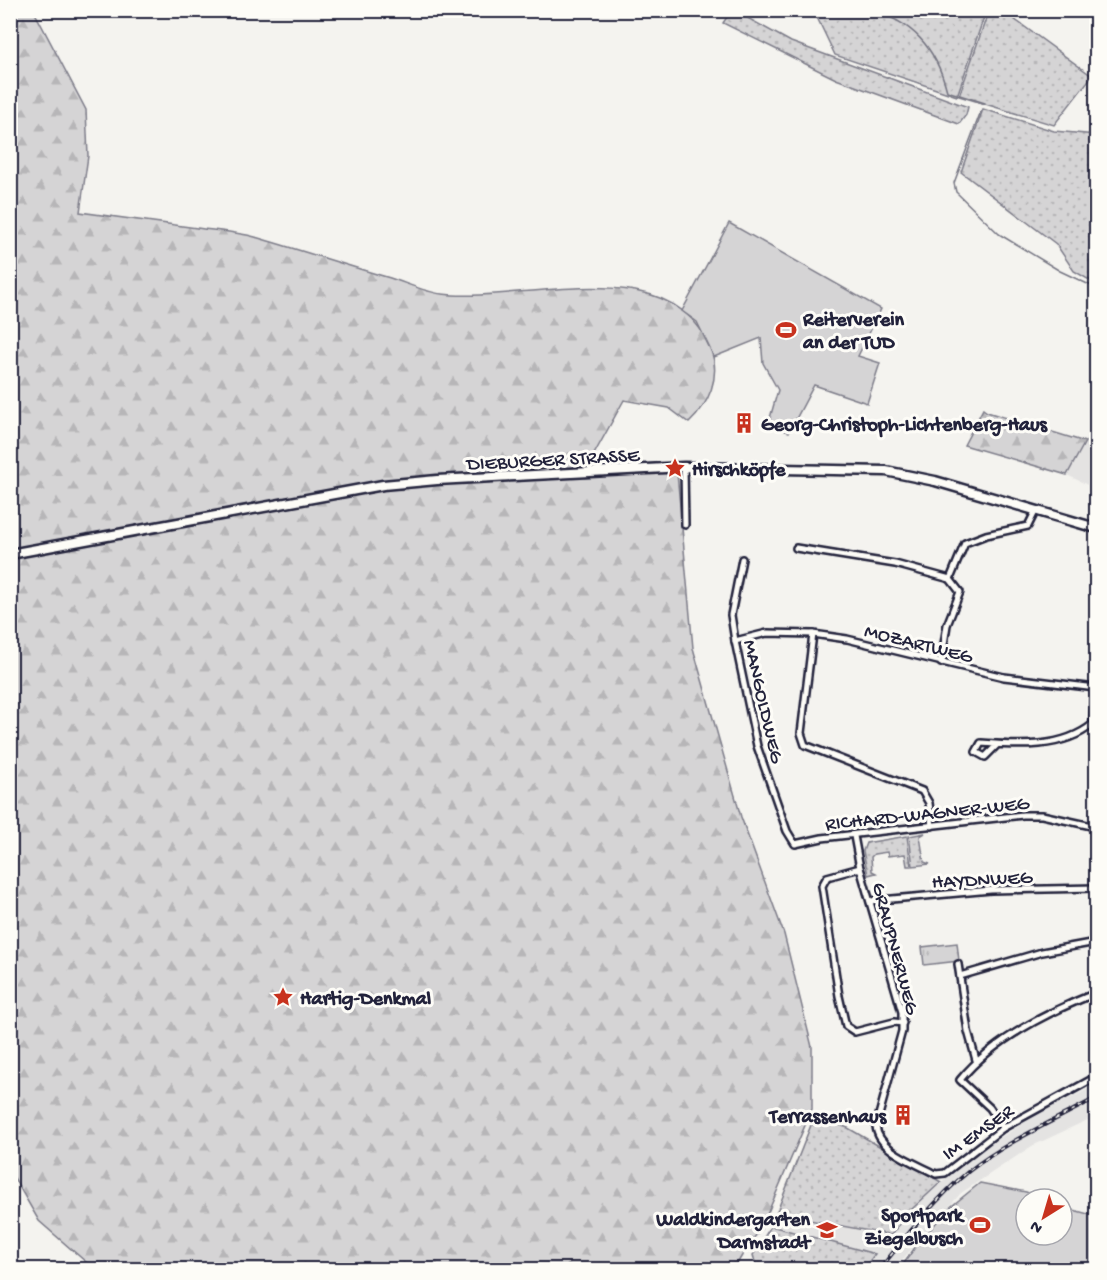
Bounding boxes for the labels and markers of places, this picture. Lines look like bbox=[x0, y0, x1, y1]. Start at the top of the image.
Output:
place label: Reiterverein an der TUD bbox=[802, 310, 905, 356]
sports icon: Reiterverein an der TUD bbox=[774, 318, 798, 342]
building icon: Georg-Christoph-Lichtenberg-Haus bbox=[732, 411, 756, 435]
place label: Georg-Christoph-Lichtenberg-Haus bbox=[761, 415, 1049, 438]
place icon: Hirschköpfe bbox=[663, 456, 687, 480]
place label: Hirschköpfe bbox=[692, 460, 786, 483]
place icon: Hartig-Denkmal bbox=[271, 985, 295, 1009]
place label: Hartig-Denkmal bbox=[300, 989, 432, 1012]
building icon: Terrassenhaus bbox=[891, 1103, 915, 1127]
place label: Terrassenhaus bbox=[768, 1107, 888, 1130]
place label: Sportpark Ziegelbusch bbox=[864, 1206, 965, 1252]
place label: Waldkindergarten Darmstadt bbox=[655, 1210, 812, 1256]
sports icon: Sportpark Ziegelbusch bbox=[968, 1213, 992, 1237]
school or university icon: Waldkindergarten Darmstadt bbox=[815, 1218, 839, 1242]

